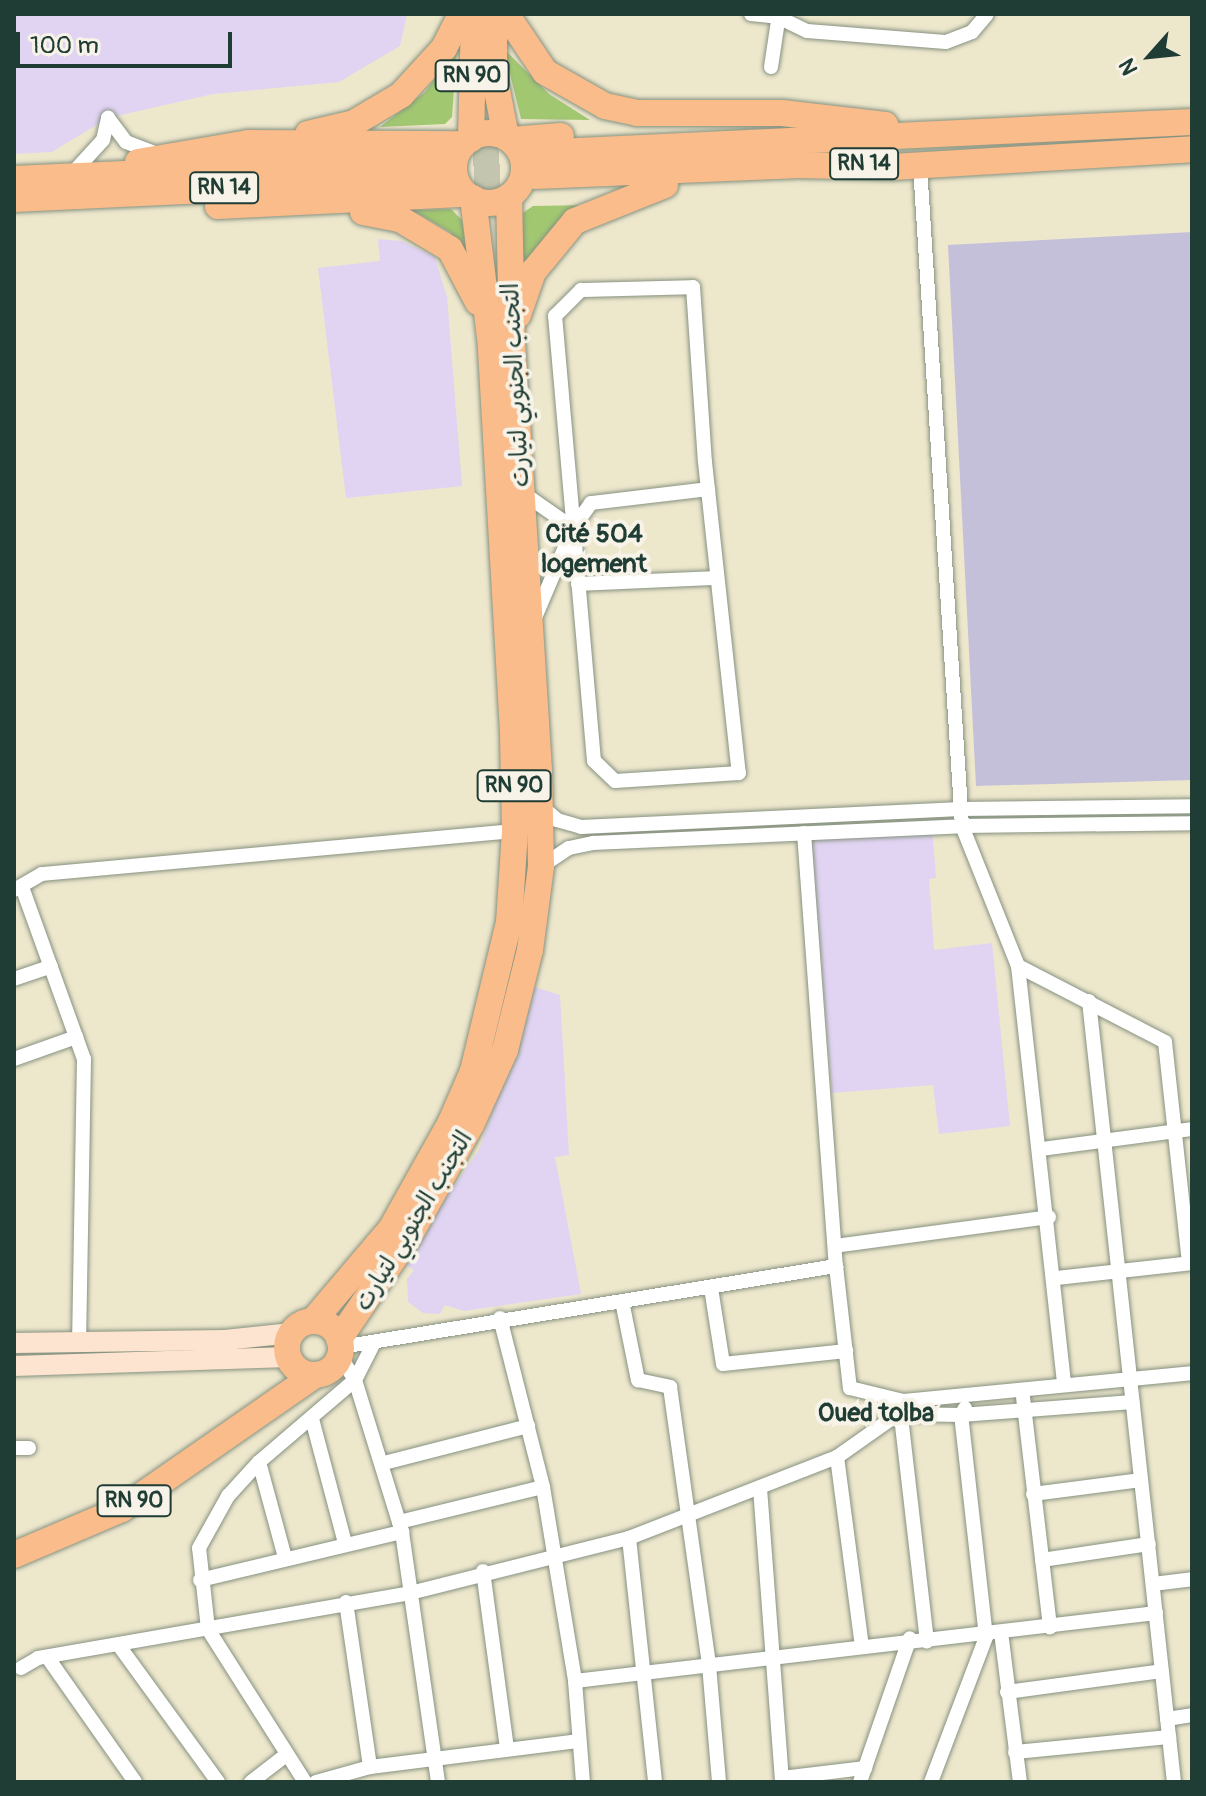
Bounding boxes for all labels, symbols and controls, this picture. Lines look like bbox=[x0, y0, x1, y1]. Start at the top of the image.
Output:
scale bar bbox=[20, 16, 236, 66]
north arrow bbox=[1110, 16, 1190, 96]
text: 100 m bbox=[30, 31, 99, 60]
text: N bbox=[1113, 54, 1144, 80]
road number: RN 90 bbox=[434, 58, 510, 94]
road number: RN 14 bbox=[828, 146, 900, 182]
road number: RN 14 bbox=[188, 170, 260, 206]
street label: التجنب الجنوبي لتيارت bbox=[496, 282, 536, 488]
district label: Cité 504 logement bbox=[541, 519, 647, 580]
road number: RN 90 bbox=[476, 768, 552, 804]
street label: التجنب الجنوبي لتيارت bbox=[349, 1126, 479, 1316]
district label: Oued tolba bbox=[818, 1398, 934, 1430]
road number: RN 90 bbox=[96, 1483, 172, 1519]

